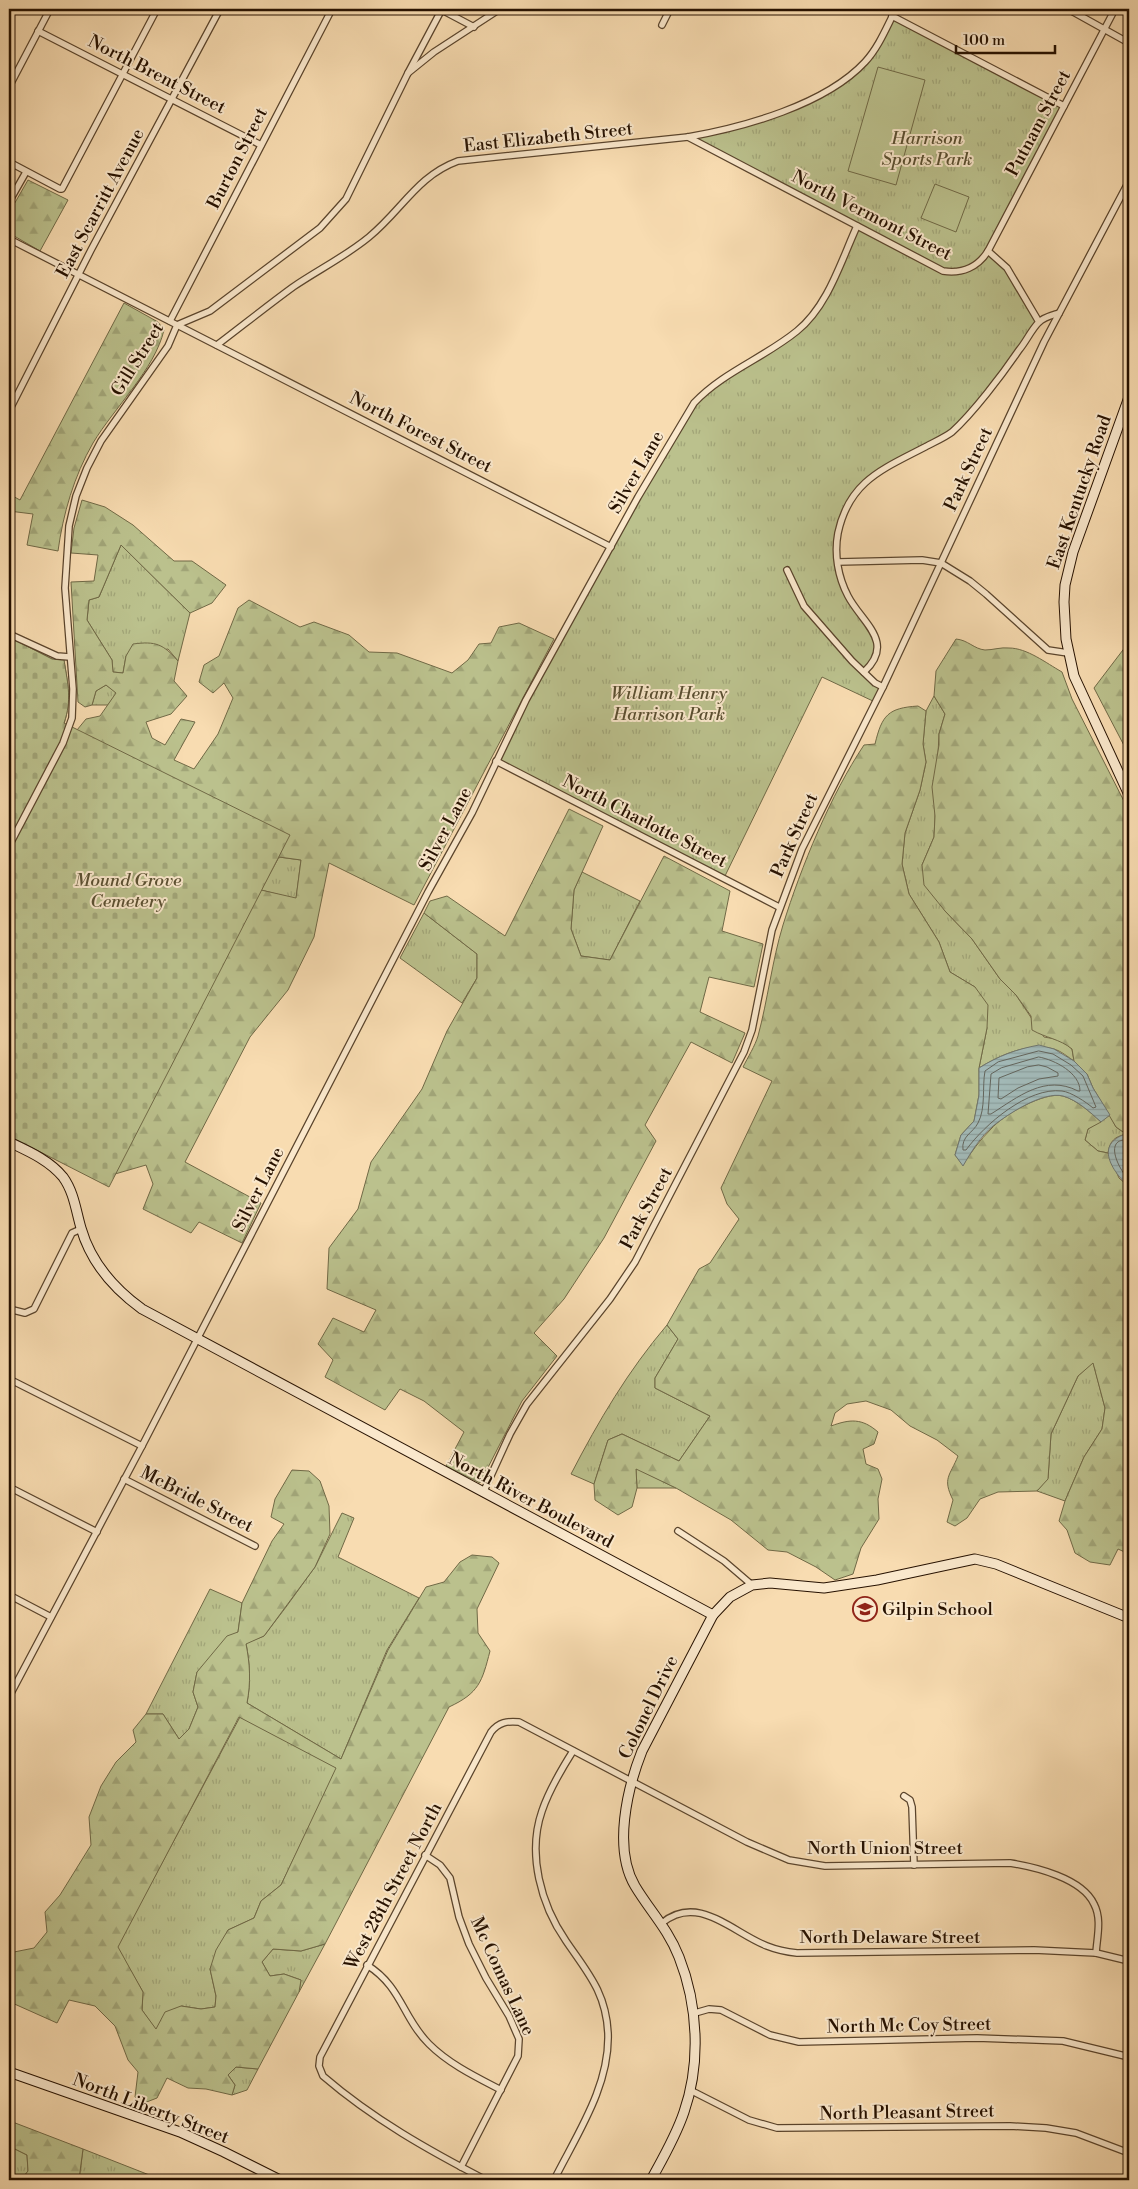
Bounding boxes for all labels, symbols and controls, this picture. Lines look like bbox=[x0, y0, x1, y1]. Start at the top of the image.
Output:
scale bar bbox=[956, 22, 1054, 54]
street label: North Brent Street bbox=[84, 30, 230, 119]
text: 100 m bbox=[963, 31, 1005, 50]
street label: Putnam Street bbox=[1001, 66, 1076, 180]
street label: Burton Street bbox=[202, 103, 273, 214]
street label: East Elizabeth Street bbox=[462, 117, 635, 158]
street label: East Scarritt Avenue bbox=[51, 125, 150, 282]
park label: Harrison Sports Park bbox=[881, 127, 973, 171]
street label: North Vermont Street bbox=[788, 165, 956, 266]
street label: Gill Street bbox=[106, 318, 169, 400]
street label: North Forest Street bbox=[346, 387, 496, 479]
street label: East Kentucky Road bbox=[1042, 411, 1117, 572]
street label: Park Street bbox=[939, 423, 998, 515]
street label: Silver Lane bbox=[604, 427, 669, 518]
park label: William Henry Harrison Park bbox=[611, 682, 728, 726]
street label: North Charlotte Street bbox=[559, 770, 732, 873]
street label: Silver Lane bbox=[414, 783, 477, 875]
street label: Park Street bbox=[766, 789, 824, 881]
park label: Mound Grove Cemetery bbox=[75, 869, 182, 913]
street label: Silver Lane bbox=[227, 1143, 290, 1235]
street label: Park Street bbox=[615, 1163, 678, 1253]
street label: North River Boulevard bbox=[444, 1447, 618, 1554]
street label: McBride Street bbox=[136, 1461, 258, 1538]
school or university icon: Gilpin School bbox=[852, 1596, 878, 1622]
place label: Gilpin School bbox=[882, 1598, 994, 1621]
street label: Colonel Drive bbox=[613, 1652, 683, 1763]
street label: West 28th Street North bbox=[339, 1798, 447, 1975]
street label: North Union Street bbox=[807, 1837, 963, 1860]
street label: Mc Comas Lane bbox=[465, 1913, 540, 2039]
street label: North Delaware Street bbox=[800, 1926, 981, 1949]
street label: North Mc Coy Street bbox=[826, 2013, 992, 2038]
street label: North Liberty Street bbox=[69, 2068, 233, 2149]
street label: North Pleasant Street bbox=[819, 2099, 995, 2126]

